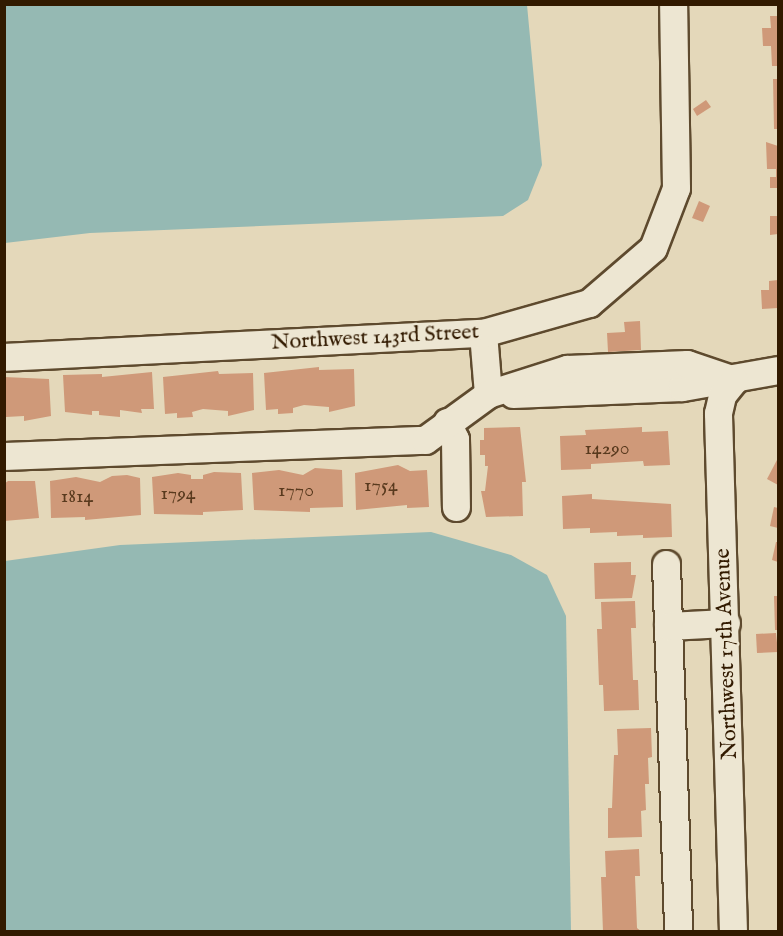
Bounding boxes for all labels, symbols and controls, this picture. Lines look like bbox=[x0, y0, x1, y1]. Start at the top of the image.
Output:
street label: Northwest 143rd Street bbox=[270, 319, 480, 357]
house number: 14290 bbox=[584, 436, 630, 460]
house number: 1754 bbox=[364, 473, 398, 497]
house number: 1770 bbox=[278, 478, 314, 502]
house number: 1794 bbox=[160, 481, 196, 505]
house number: 1814 bbox=[61, 484, 93, 508]
street label: Northwest 17th Avenue bbox=[710, 548, 744, 760]

